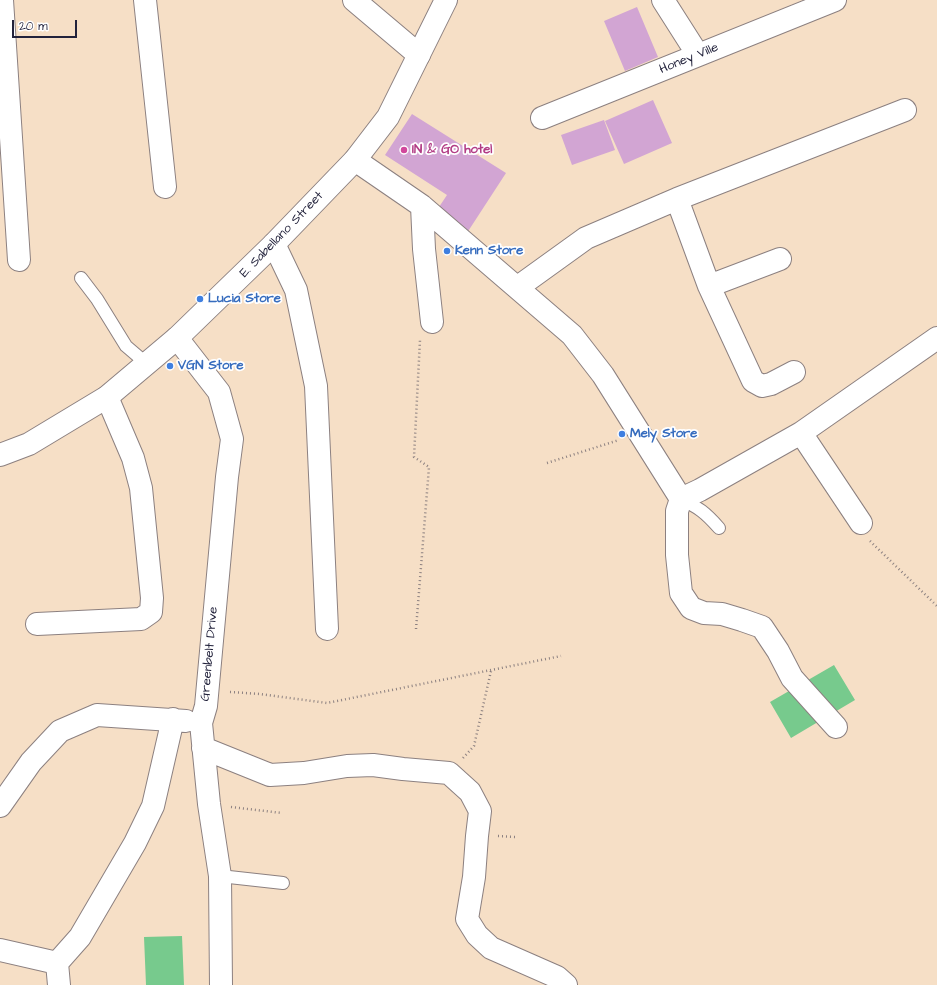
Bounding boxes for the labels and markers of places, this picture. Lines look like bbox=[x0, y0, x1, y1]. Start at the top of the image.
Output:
place label: IN & GO hotel bbox=[412, 142, 492, 158]
marker: IN & GO hotel bbox=[399, 145, 409, 155]
place label: Kenn Store bbox=[455, 243, 523, 259]
marker: Kenn Store bbox=[442, 246, 452, 256]
place label: Lucia Store bbox=[208, 291, 281, 307]
marker: Lucia Store bbox=[195, 294, 205, 304]
place label: VGN Store bbox=[178, 358, 244, 374]
marker: VGN Store bbox=[165, 361, 175, 371]
place label: Mely Store bbox=[630, 426, 697, 442]
marker: Mely Store bbox=[617, 429, 627, 439]

